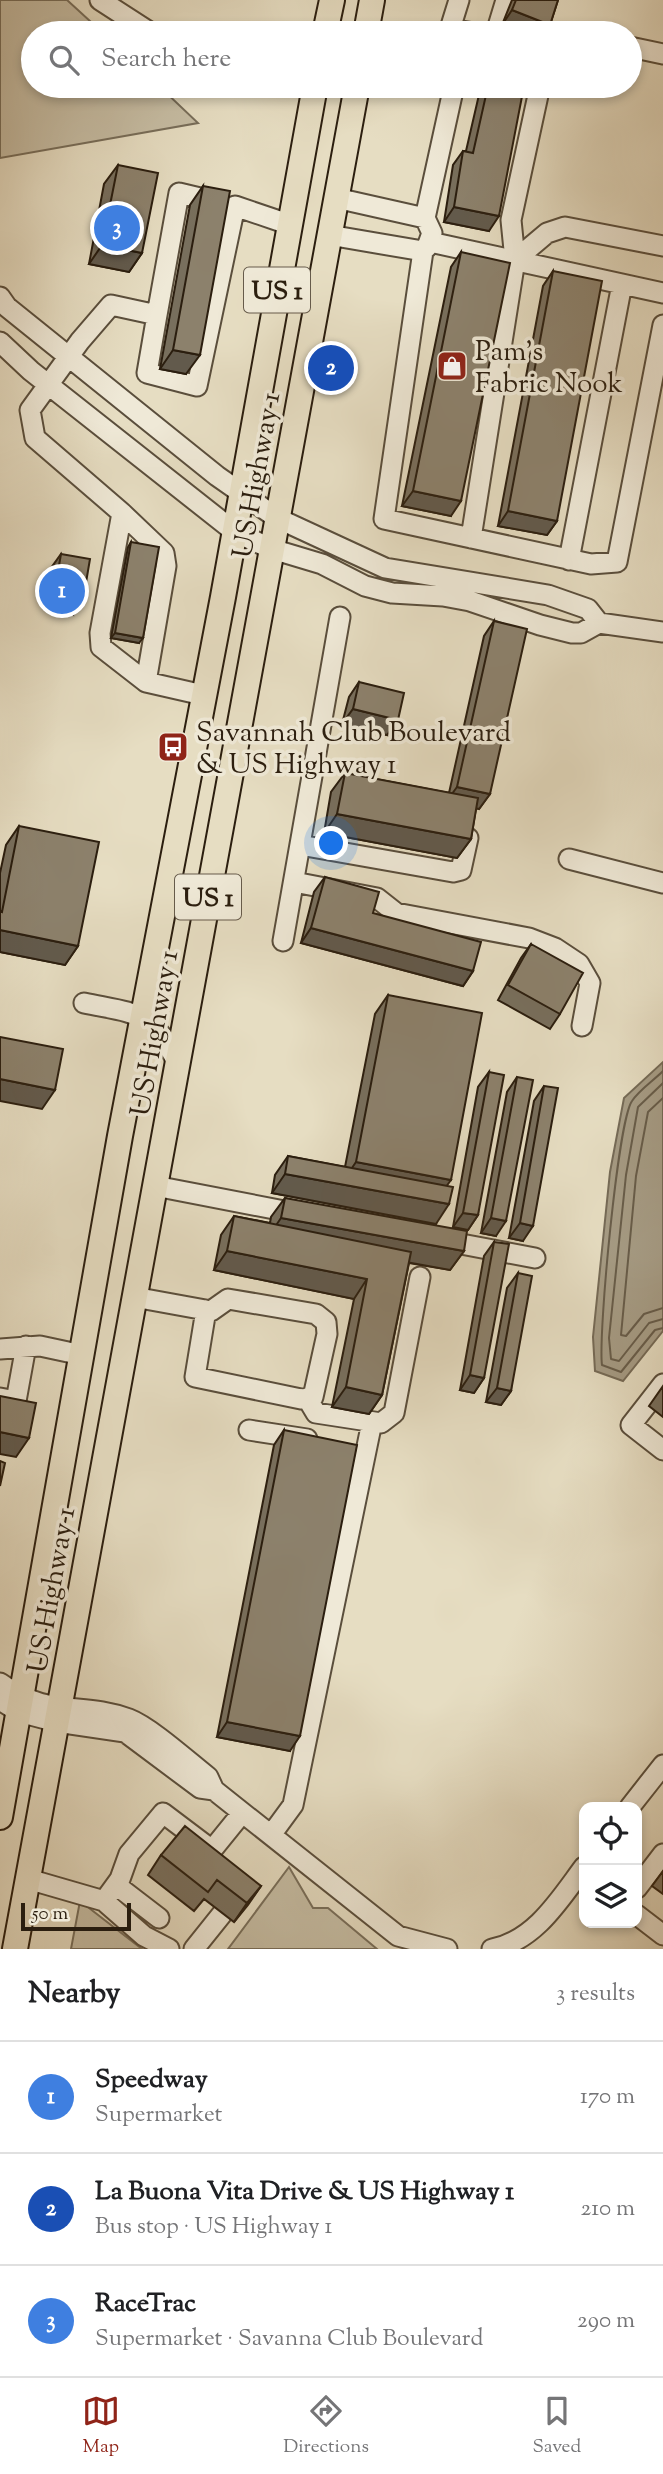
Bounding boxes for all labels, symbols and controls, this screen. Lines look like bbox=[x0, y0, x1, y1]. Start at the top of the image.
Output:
search box bbox=[21, 21, 642, 98]
icon: search bbox=[45, 41, 83, 79]
text: Search here bbox=[101, 41, 231, 78]
pin: 3 bbox=[94, 202, 140, 254]
road number: US 1 bbox=[244, 268, 310, 312]
place label: Pam's Fabric Nook bbox=[475, 333, 623, 405]
pin: 2 bbox=[308, 342, 354, 394]
shop icon: Pam's Fabric Nook bbox=[435, 349, 469, 383]
street label: US Highway 1 bbox=[224, 389, 292, 562]
pin: 1 bbox=[39, 565, 85, 617]
place label: Savannah Club Boulevard & US Highway 1 bbox=[196, 714, 511, 786]
bus stop icon: Savannah Club Boulevard & US Highway 1 bbox=[156, 730, 190, 764]
your location bbox=[314, 826, 348, 860]
road number: US 1 bbox=[175, 874, 241, 920]
street label: US Highway 1 bbox=[122, 947, 190, 1120]
street label: US Highway 1 bbox=[19, 1504, 87, 1677]
map controls bbox=[579, 1802, 642, 1928]
button: locate bbox=[579, 1802, 642, 1865]
button: layers bbox=[579, 1865, 642, 1928]
scale bar bbox=[21, 1900, 131, 1932]
text: 50 m bbox=[32, 1901, 68, 1928]
text: Nearby bbox=[28, 1973, 120, 2016]
text: 3 results bbox=[556, 1978, 635, 2011]
text: Speedway bbox=[95, 2062, 208, 2099]
text: 1 bbox=[47, 2081, 55, 2114]
text: 170 m bbox=[580, 2081, 635, 2114]
text: Supermarket bbox=[95, 2099, 222, 2132]
text: La Buona Vita Drive & US Highway 1 bbox=[95, 2174, 514, 2211]
text: 2 bbox=[46, 2193, 56, 2226]
text: 210 m bbox=[581, 2193, 635, 2226]
text: Bus stop · US Highway 1 bbox=[95, 2211, 332, 2244]
text: RaceTrac bbox=[95, 2286, 196, 2323]
text: 3 bbox=[46, 2305, 56, 2338]
text: 290 m bbox=[577, 2305, 635, 2338]
text: Supermarket · Savanna Club Boulevard bbox=[95, 2323, 483, 2356]
tab: Map bbox=[82, 2392, 120, 2461]
tab: Directions bbox=[283, 2392, 369, 2461]
tab: Saved bbox=[532, 2392, 581, 2461]

